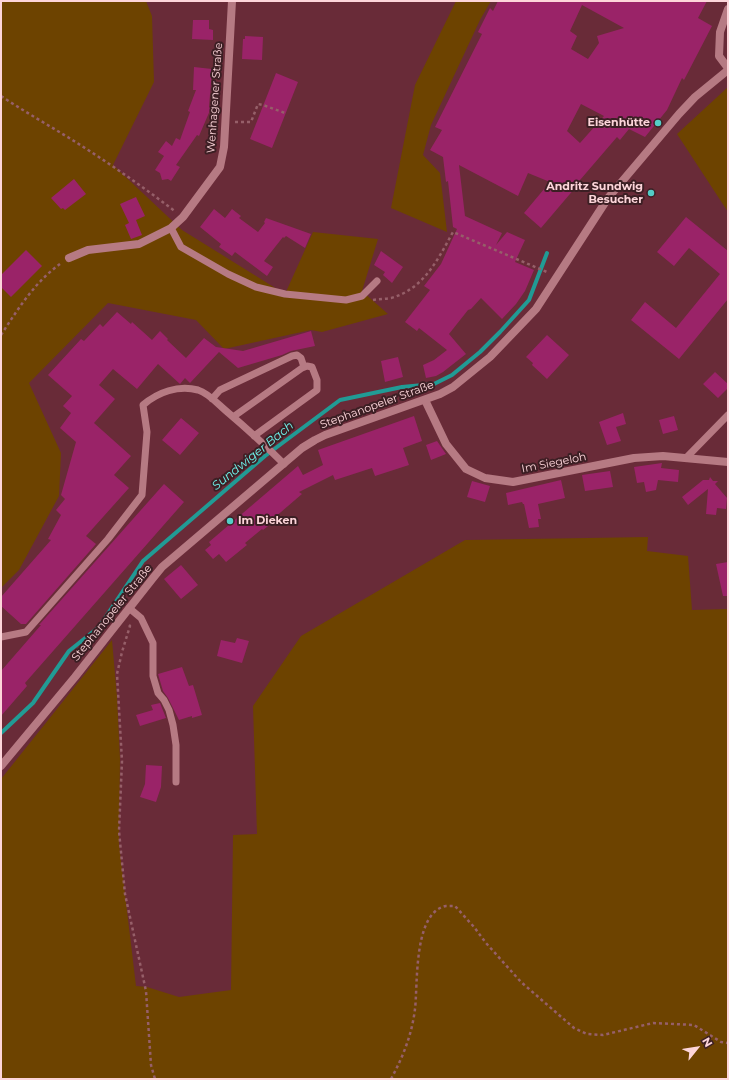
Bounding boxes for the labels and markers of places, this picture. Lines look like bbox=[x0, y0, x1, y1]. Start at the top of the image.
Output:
place label: Eisenhütte bbox=[588, 116, 650, 130]
marker: Eisenhütte bbox=[653, 118, 663, 128]
place label: Andritz Sundwig Besucher bbox=[546, 180, 643, 206]
marker: Andritz Sundwig Besucher bbox=[646, 188, 656, 198]
place label: Im Dieken bbox=[238, 514, 297, 528]
marker: Im Dieken bbox=[225, 516, 235, 526]

